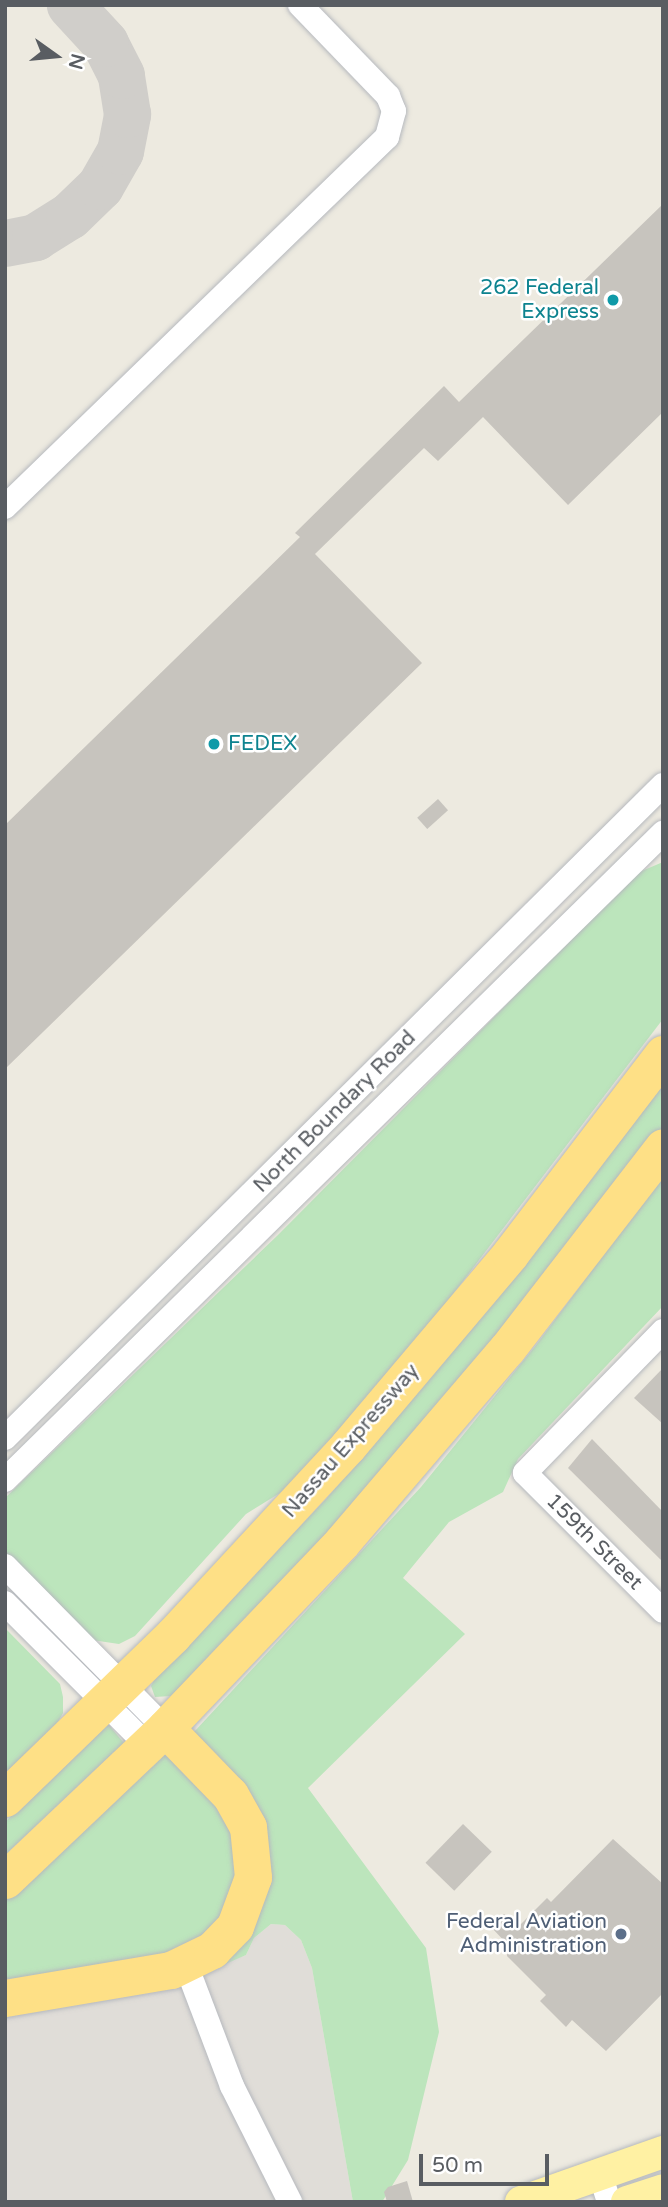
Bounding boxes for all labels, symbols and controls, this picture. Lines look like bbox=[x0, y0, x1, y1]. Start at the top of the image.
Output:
north arrow bbox=[21, 21, 91, 91]
text: N bbox=[64, 51, 89, 72]
place label: 262 Federal Express bbox=[480, 275, 599, 325]
marker: 262 Federal Express bbox=[605, 292, 621, 308]
place label: FEDEX bbox=[228, 731, 297, 757]
marker: FEDEX bbox=[206, 736, 222, 752]
street label: North Boundary Road bbox=[249, 1026, 421, 1198]
street label: Nassau Expressway bbox=[277, 1359, 425, 1523]
street label: 159th Street bbox=[541, 1489, 647, 1595]
place label: Federal Aviation Administration bbox=[446, 1909, 607, 1959]
marker: Federal Aviation Administration bbox=[613, 1926, 629, 1942]
scale bar bbox=[423, 2140, 552, 2184]
text: 50 m bbox=[432, 2153, 483, 2178]

